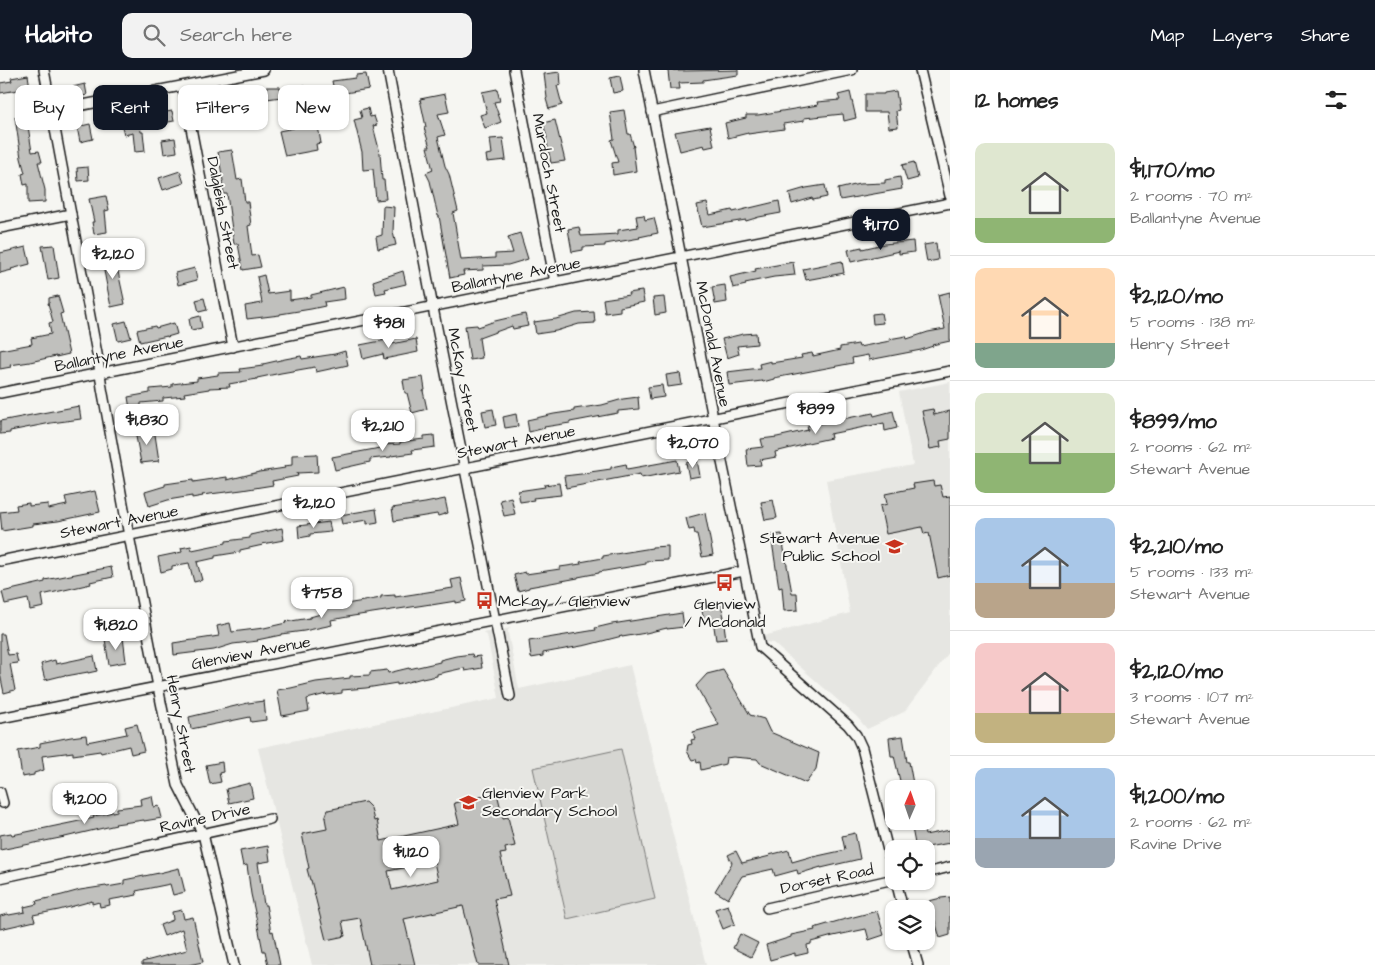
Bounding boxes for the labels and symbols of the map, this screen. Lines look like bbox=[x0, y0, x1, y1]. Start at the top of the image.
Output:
street label: Murdoch Street bbox=[527, 111, 571, 235]
street label: Dalgleish Street bbox=[200, 155, 245, 272]
pin: $1,170 bbox=[840, 208, 922, 251]
pin: $2,120 bbox=[72, 238, 154, 280]
street label: Ballantyne Avenue bbox=[450, 252, 583, 299]
street label: McDonald Avenue bbox=[690, 279, 736, 409]
pin: $981 bbox=[359, 306, 419, 349]
street label: McKay Street bbox=[441, 326, 484, 435]
street label: Ballantyne Avenue bbox=[53, 331, 186, 378]
pin: $899 bbox=[786, 392, 846, 435]
pin: $1,830 bbox=[106, 404, 188, 446]
pin: $2,210 bbox=[342, 410, 424, 452]
street label: Stewart Avenue bbox=[455, 420, 577, 464]
pin: $2,070 bbox=[652, 426, 734, 469]
pin: $2,120 bbox=[273, 486, 355, 529]
street label: Stewart Avenue bbox=[58, 500, 180, 544]
place label: Stewart Avenue Public School bbox=[760, 527, 880, 567]
school or university icon: Stewart Avenue Public School bbox=[884, 537, 904, 557]
bus stop icon: Glenview / Mcdonald bbox=[715, 572, 735, 592]
pin: $758 bbox=[292, 576, 352, 619]
place label: Mckay / Glenview bbox=[498, 590, 631, 613]
bus stop icon: Mckay / Glenview bbox=[474, 591, 494, 611]
place label: Glenview / Mcdonald bbox=[684, 593, 766, 633]
pin: $1,820 bbox=[75, 608, 157, 651]
street label: Glenview Avenue bbox=[190, 631, 313, 675]
street label: Henry Street bbox=[160, 673, 201, 776]
north arrow bbox=[885, 780, 935, 830]
pin: $1,200 bbox=[44, 782, 126, 825]
place label: Glenview Park Secondary School bbox=[482, 782, 617, 823]
school or university icon: Glenview Park Secondary School bbox=[458, 792, 478, 812]
street label: Ravine Drive bbox=[158, 798, 253, 838]
pin: $1,120 bbox=[370, 836, 452, 878]
street label: Dorset Road bbox=[778, 858, 876, 900]

